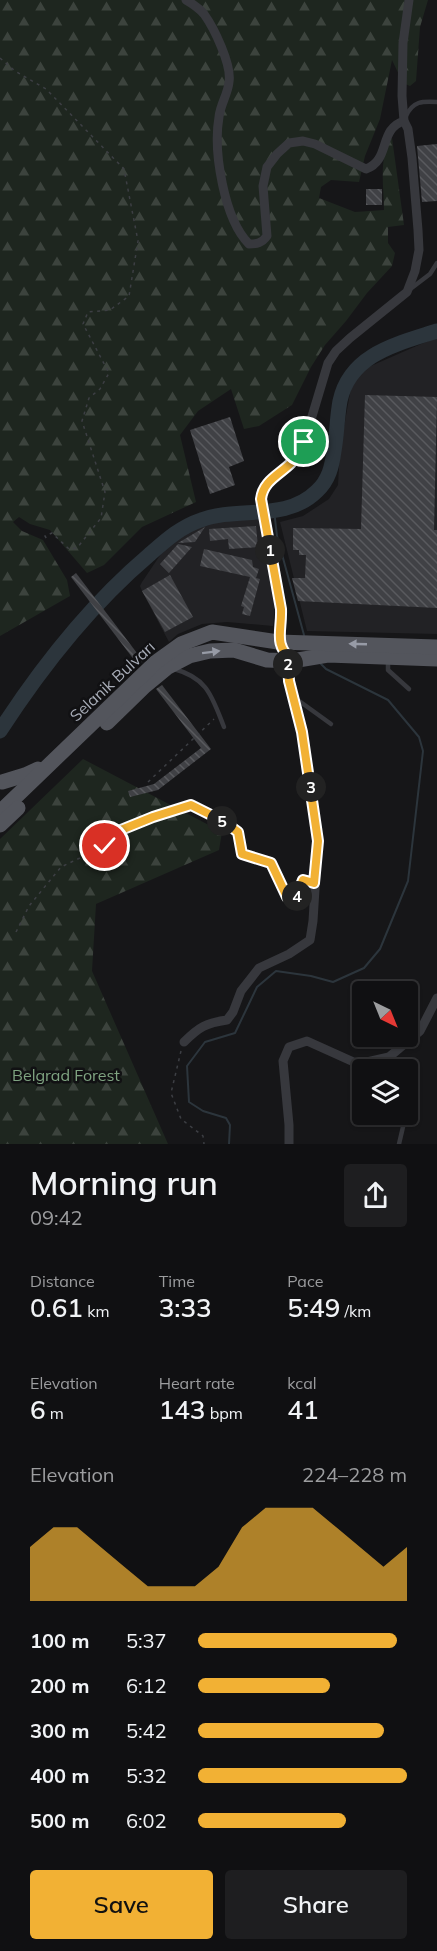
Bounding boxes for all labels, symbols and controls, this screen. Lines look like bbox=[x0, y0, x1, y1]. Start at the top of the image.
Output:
pin bbox=[278, 416, 329, 467]
icon: arrive bbox=[287, 425, 320, 458]
pin: 1 bbox=[255, 535, 285, 565]
text: 1 bbox=[265, 540, 275, 560]
street label: Selanik Bulvarı bbox=[65, 636, 159, 726]
one-way arrow bbox=[348, 639, 367, 648]
one-way arrow bbox=[201, 647, 220, 656]
pin: 2 bbox=[273, 649, 303, 679]
text: 2 bbox=[283, 654, 293, 674]
pin: 3 bbox=[296, 772, 326, 802]
text: 3 bbox=[306, 777, 316, 797]
pin: 5 bbox=[207, 806, 237, 836]
text: 5 bbox=[217, 811, 227, 831]
pin bbox=[79, 820, 130, 871]
icon: check bbox=[88, 829, 121, 862]
pin: 4 bbox=[282, 881, 312, 911]
text: 4 bbox=[292, 886, 302, 906]
north arrow bbox=[352, 981, 418, 1047]
map controls bbox=[352, 981, 418, 1125]
button: layers bbox=[352, 1059, 418, 1125]
park label: Belgrad Forest bbox=[12, 1065, 120, 1085]
text: Morning run bbox=[30, 1162, 218, 1203]
button: share bbox=[344, 1164, 407, 1227]
text: 09:42 bbox=[30, 1205, 83, 1230]
text: Distance bbox=[30, 1271, 95, 1291]
text: Time bbox=[159, 1271, 195, 1291]
text: Pace bbox=[287, 1271, 323, 1291]
text: 0.61 bbox=[30, 1291, 83, 1324]
text: 3:33 bbox=[159, 1291, 212, 1324]
text: 5:49 bbox=[287, 1291, 340, 1324]
text: km bbox=[83, 1301, 109, 1321]
text: /km bbox=[340, 1301, 371, 1321]
text: Elevation bbox=[30, 1373, 98, 1393]
text: Heart rate bbox=[159, 1373, 235, 1393]
text: kcal bbox=[287, 1373, 317, 1393]
text: 6 bbox=[30, 1393, 46, 1426]
text: 143 bbox=[159, 1393, 205, 1426]
text: 41 bbox=[287, 1393, 319, 1426]
text: m bbox=[46, 1403, 64, 1423]
text: bpm bbox=[205, 1403, 243, 1423]
text: Elevation bbox=[30, 1462, 115, 1487]
text: 224–228 m bbox=[302, 1462, 407, 1487]
text: 100 m bbox=[30, 1628, 89, 1653]
text: 5:37 bbox=[126, 1628, 167, 1653]
text: 200 m bbox=[30, 1673, 89, 1698]
text: 6:12 bbox=[126, 1673, 167, 1698]
text: 300 m bbox=[30, 1718, 89, 1743]
text: 5:42 bbox=[126, 1718, 167, 1743]
text: 400 m bbox=[30, 1763, 89, 1788]
text: 5:32 bbox=[126, 1763, 167, 1788]
text: 500 m bbox=[30, 1808, 89, 1833]
text: 6:02 bbox=[126, 1808, 167, 1833]
button: Save bbox=[30, 1870, 213, 1939]
button: Share bbox=[225, 1870, 407, 1939]

